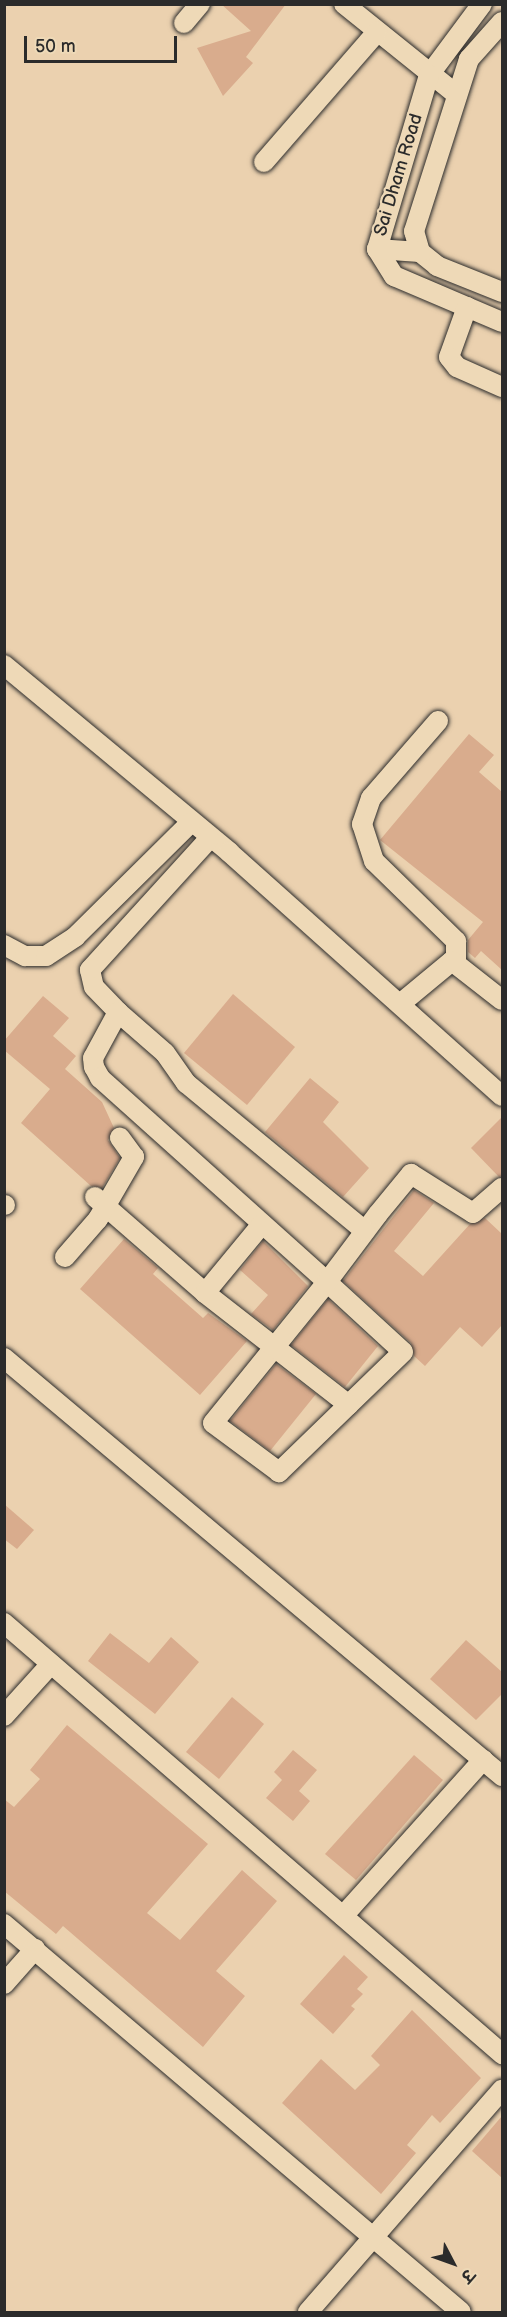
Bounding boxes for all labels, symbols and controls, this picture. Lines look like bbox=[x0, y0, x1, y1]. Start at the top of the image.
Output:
scale bar bbox=[27, 24, 180, 62]
text: 50 m bbox=[35, 36, 76, 57]
street label: Sai Dham Road bbox=[370, 111, 428, 239]
north arrow bbox=[423, 2233, 483, 2293]
text: उ bbox=[456, 2265, 478, 2285]

